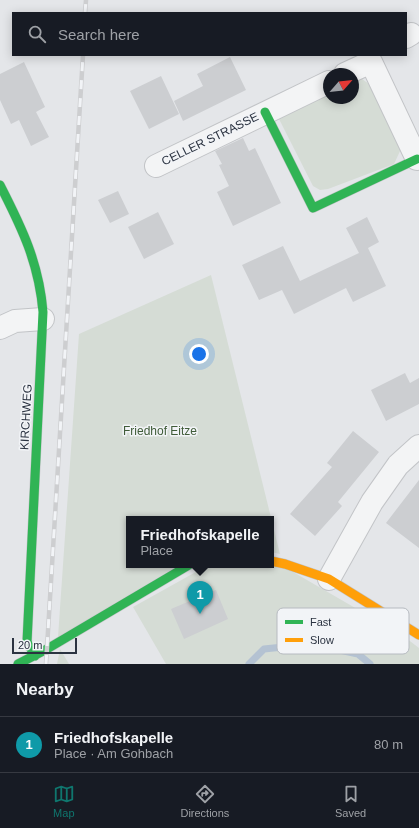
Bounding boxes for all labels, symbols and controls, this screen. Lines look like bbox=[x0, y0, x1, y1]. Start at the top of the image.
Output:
search box bbox=[12, 12, 407, 56]
icon: search bbox=[26, 23, 48, 45]
text: Search here bbox=[58, 26, 140, 43]
north arrow bbox=[323, 68, 359, 104]
street label: CELLER STRASSE bbox=[159, 109, 261, 169]
your location bbox=[189, 344, 209, 364]
street label: KIRCHWEG bbox=[17, 384, 35, 450]
park label: Friedhof Eitze bbox=[123, 424, 197, 438]
popup bbox=[126, 516, 274, 568]
text: Friedhofskapelle bbox=[140, 526, 260, 543]
text: Place bbox=[140, 543, 173, 558]
pin: 1 bbox=[187, 581, 213, 614]
legend bbox=[277, 608, 409, 654]
text: Fast bbox=[310, 616, 331, 628]
text: Slow bbox=[310, 634, 334, 646]
scale bar bbox=[12, 636, 77, 655]
text: 20 m bbox=[18, 639, 42, 651]
text: Nearby bbox=[16, 680, 74, 699]
text: Friedhofskapelle bbox=[54, 729, 173, 746]
text: 1 bbox=[25, 737, 33, 752]
text: 80 m bbox=[374, 737, 403, 752]
text: Place · Am Gohbach bbox=[54, 746, 173, 761]
tab: Map bbox=[53, 783, 75, 819]
tab: Directions bbox=[180, 783, 229, 819]
tab: Saved bbox=[335, 783, 366, 819]

